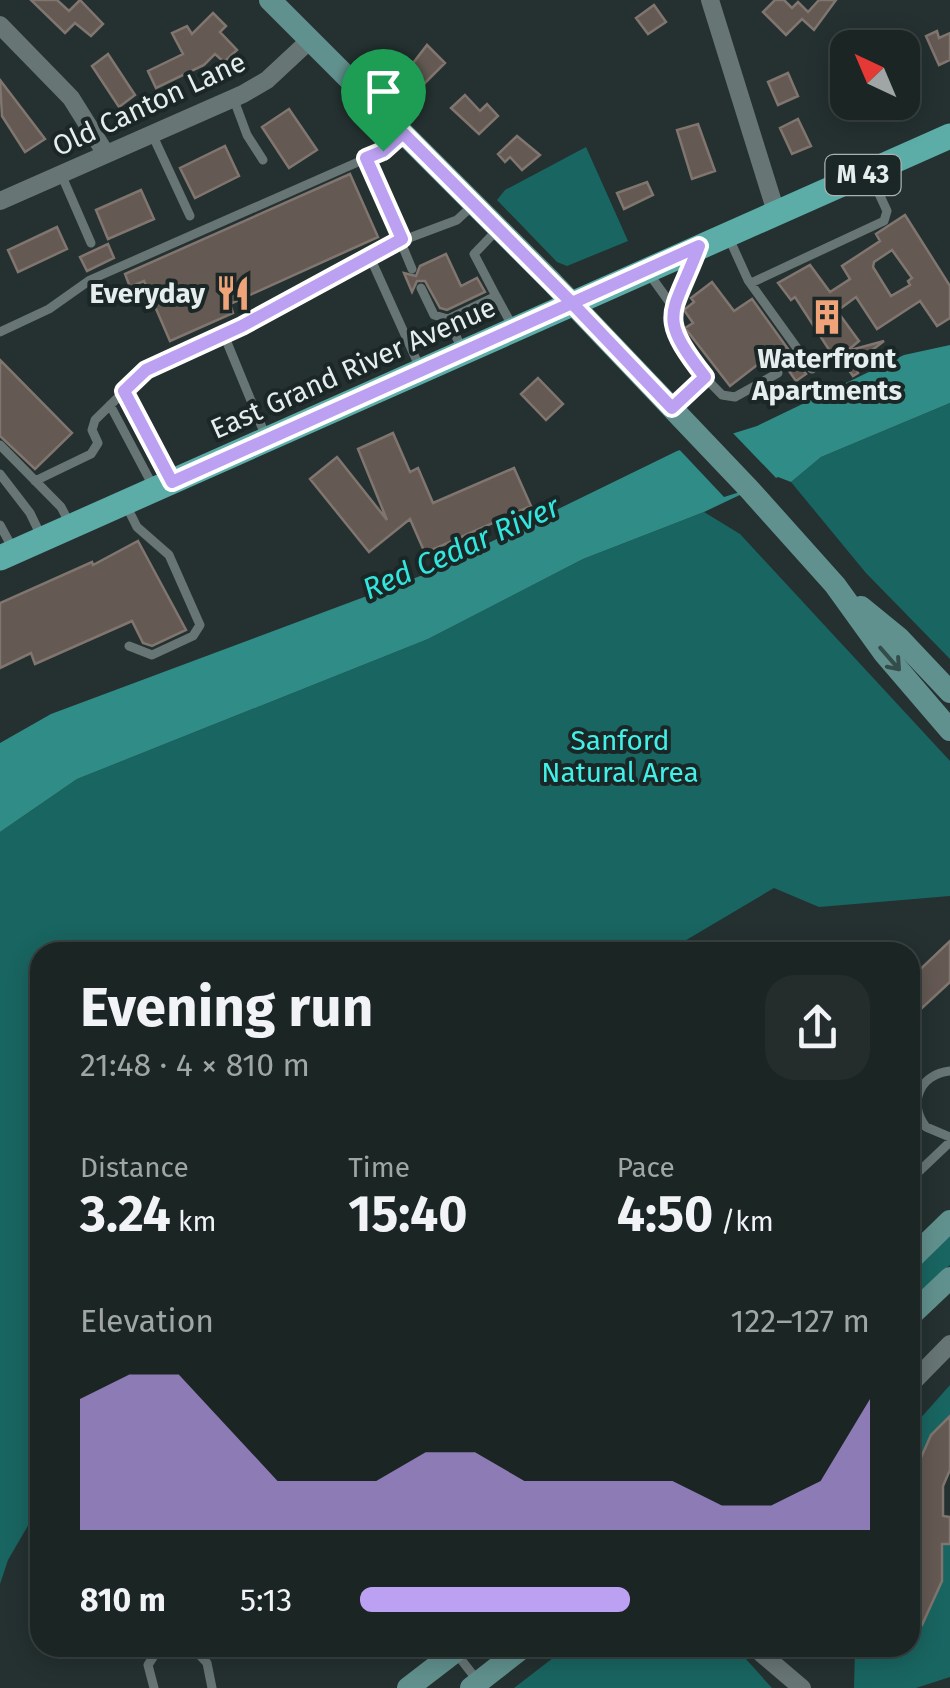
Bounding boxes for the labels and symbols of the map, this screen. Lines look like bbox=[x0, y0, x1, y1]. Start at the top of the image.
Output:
north arrow bbox=[830, 30, 920, 120]
street label: Old Canton Lane bbox=[47, 45, 251, 163]
pin bbox=[341, 49, 426, 152]
road number: M 43 bbox=[826, 155, 900, 195]
restaurant icon: Everyday bbox=[214, 274, 252, 312]
place label: Everyday bbox=[89, 277, 205, 310]
street label: East Grand River Avenue bbox=[205, 290, 501, 446]
building icon: Waterfront Apartments bbox=[808, 298, 846, 336]
place label: Waterfront Apartments bbox=[751, 342, 902, 407]
water label: Red Cedar River bbox=[357, 488, 566, 607]
one-way arrow bbox=[879, 646, 902, 671]
park label: Sanford Natural Area bbox=[541, 724, 699, 789]

